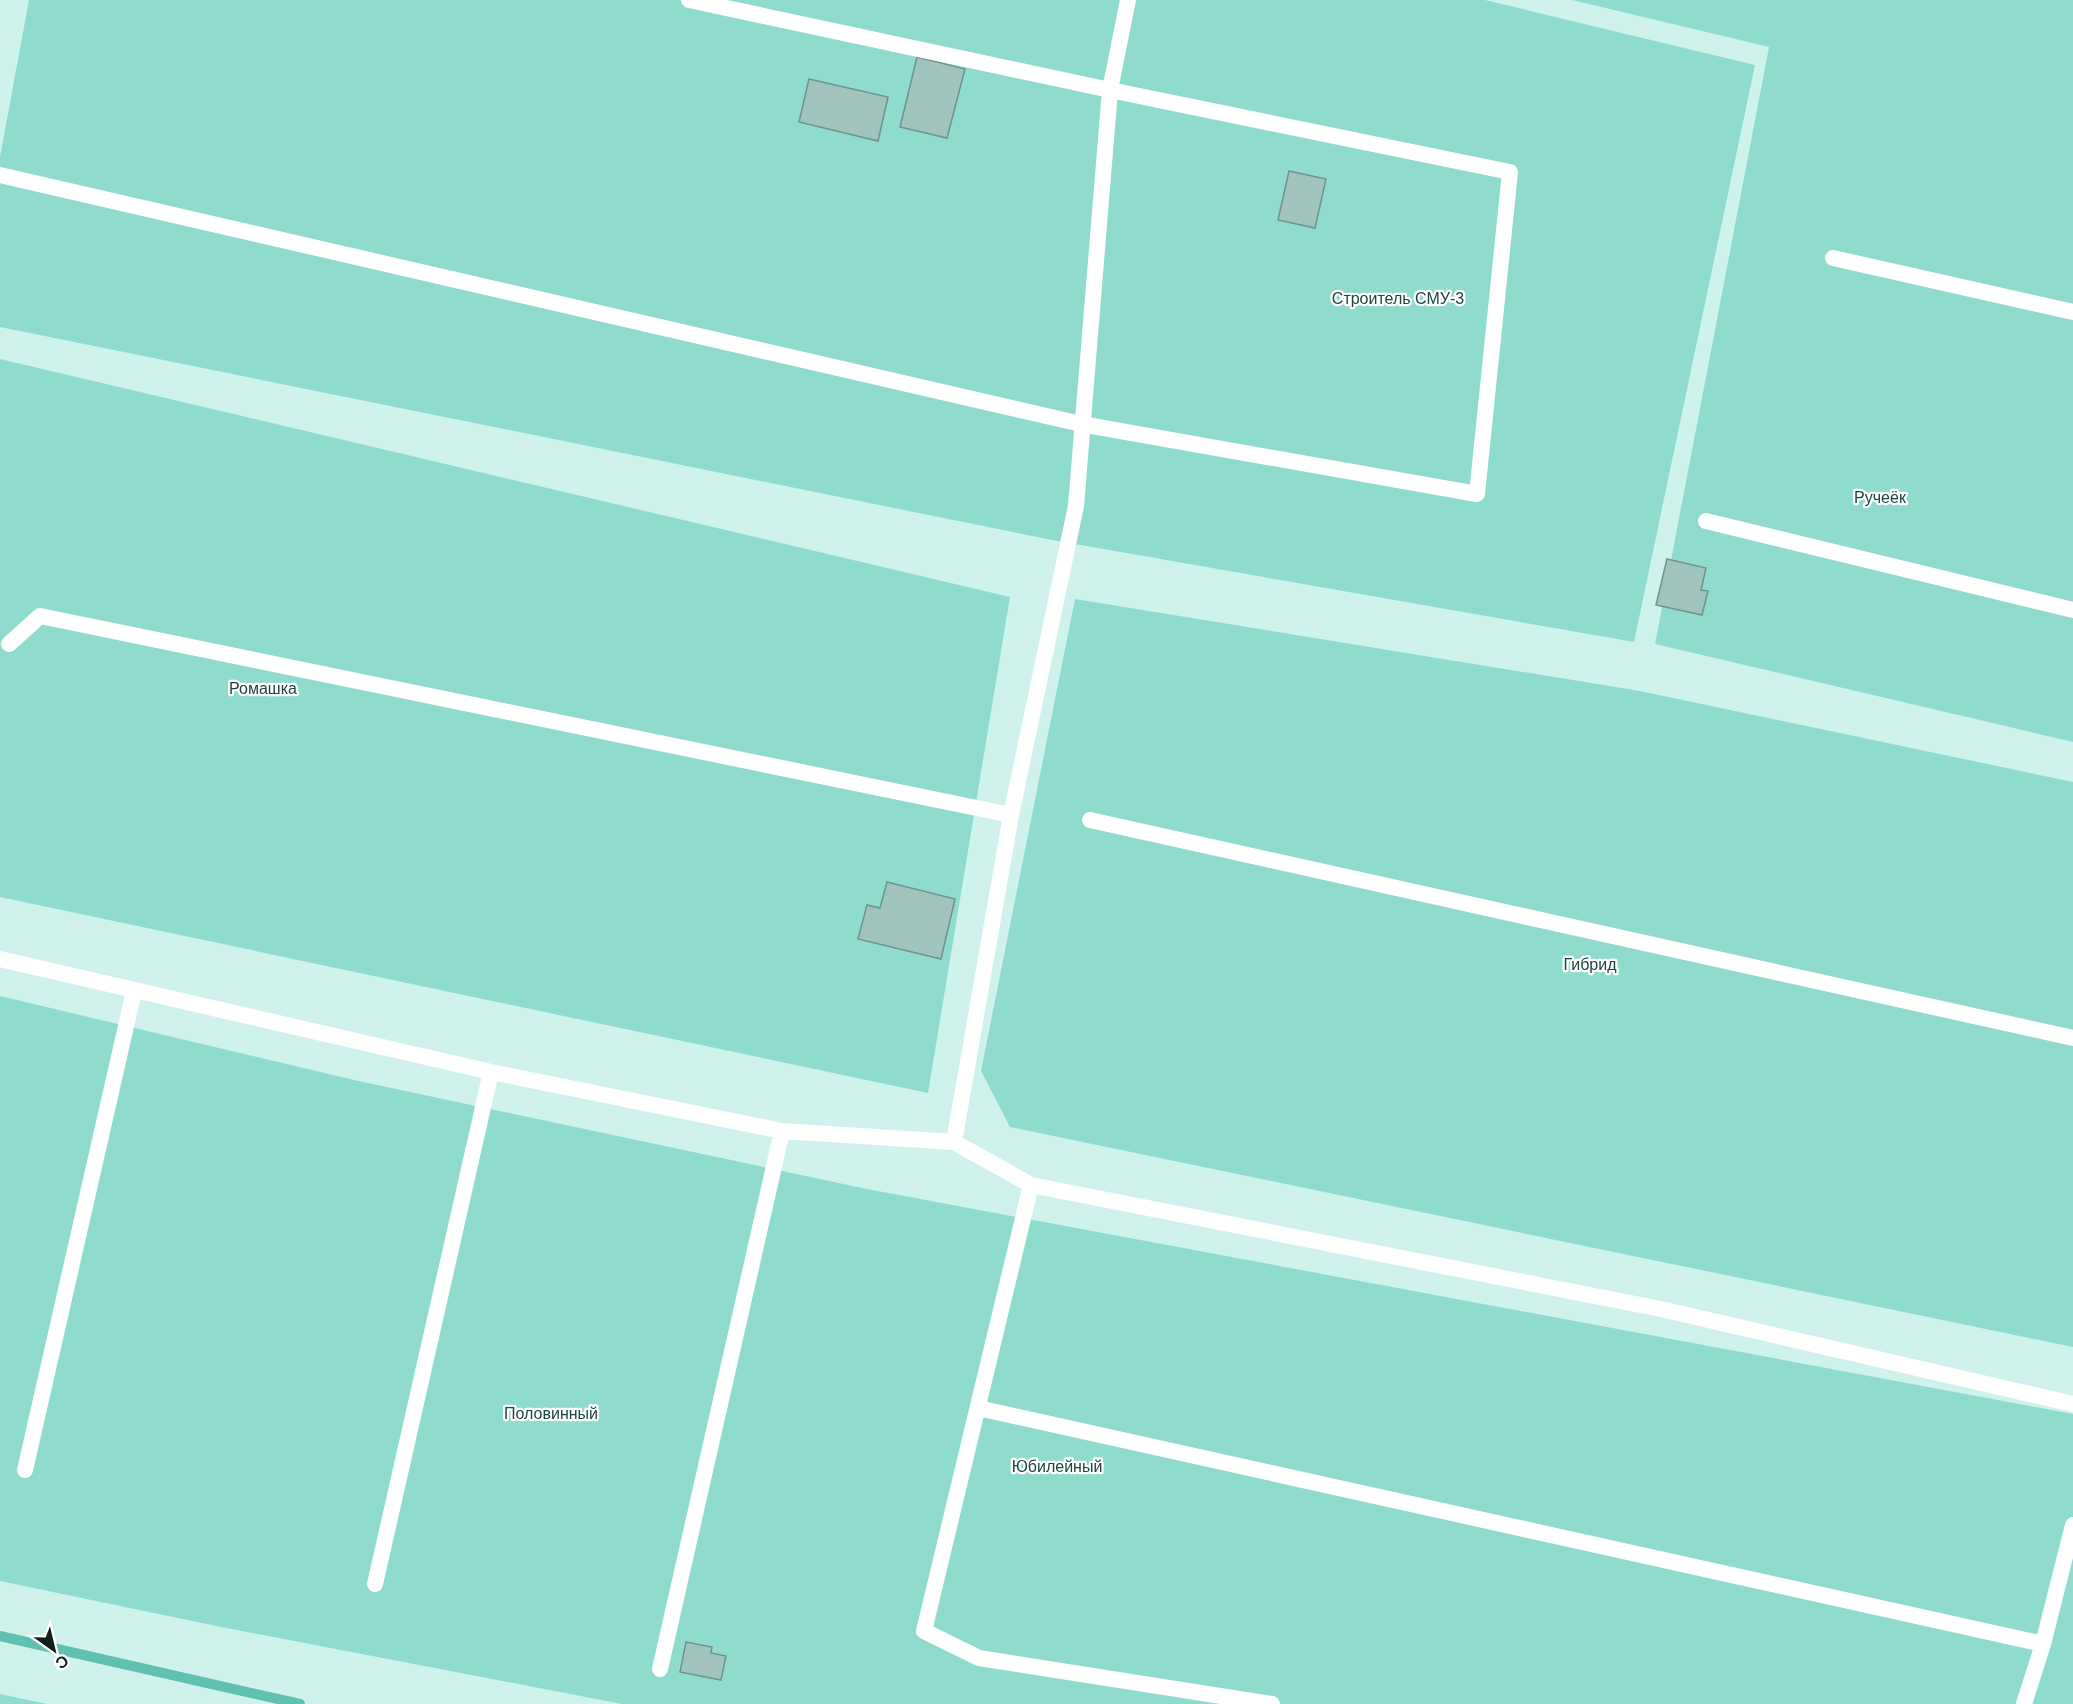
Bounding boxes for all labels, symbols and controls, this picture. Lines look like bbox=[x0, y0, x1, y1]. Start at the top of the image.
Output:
park label: Строитель СМУ-3 bbox=[1332, 290, 1464, 307]
park label: Ручеёк bbox=[1854, 489, 1907, 506]
park label: Ромашка bbox=[229, 680, 297, 697]
park label: Гибрид bbox=[1563, 956, 1617, 973]
park label: Половинный bbox=[504, 1405, 598, 1422]
park label: Юбилейный bbox=[1012, 1458, 1102, 1475]
north arrow bbox=[24, 1620, 84, 1680]
text: С bbox=[52, 1652, 72, 1673]

